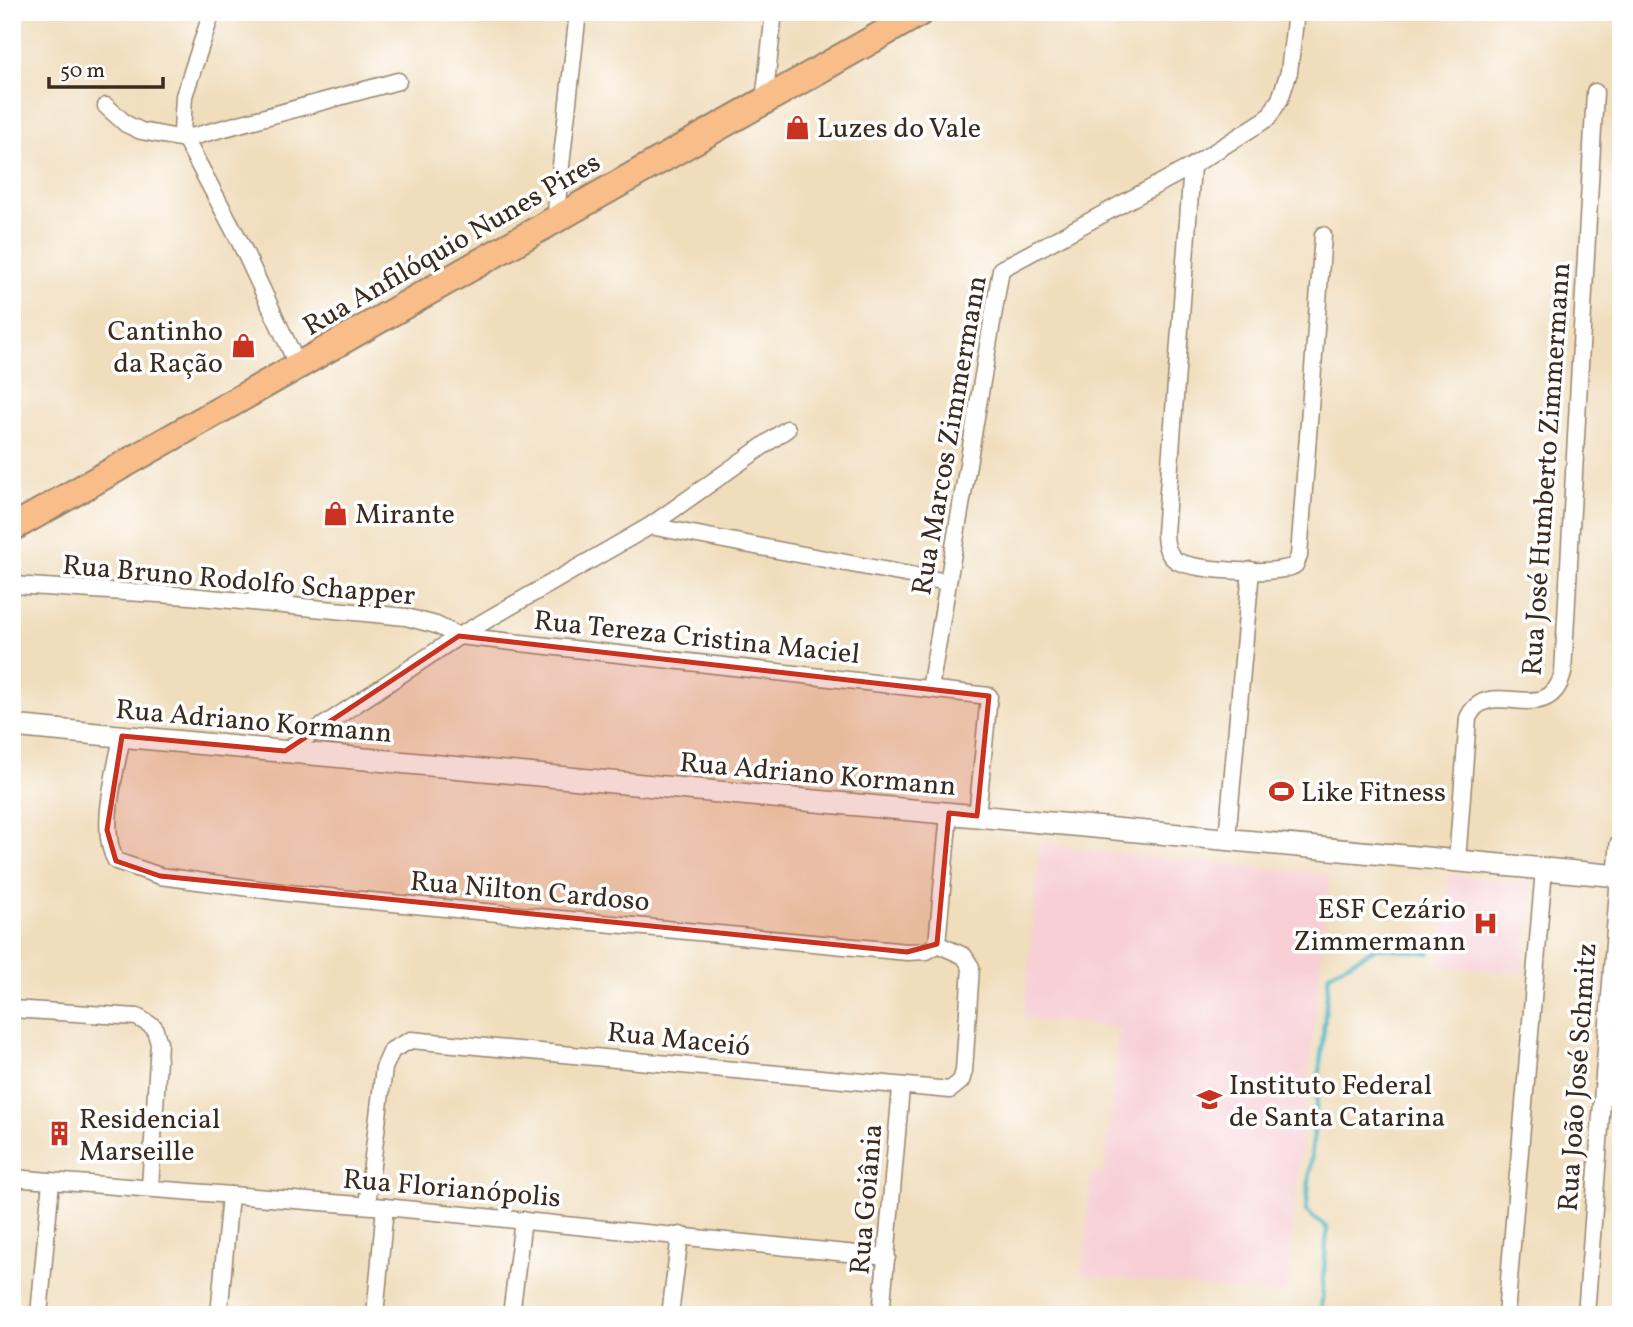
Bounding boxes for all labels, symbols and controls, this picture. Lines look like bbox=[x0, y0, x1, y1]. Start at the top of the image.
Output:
scale bar bbox=[49, 46, 163, 90]
text: 50 m bbox=[60, 57, 105, 86]
place label: Luzes do Vale bbox=[817, 110, 981, 149]
shop icon: Luzes do Vale bbox=[783, 113, 811, 141]
street label: Rua Anfilóquio Nunes Pires bbox=[296, 144, 608, 346]
street label: Rua José Humberto Zimmermann bbox=[1514, 261, 1581, 677]
street label: Rua Marcos Zimmermann bbox=[903, 272, 998, 598]
place label: Cantinho da Ração bbox=[107, 313, 223, 384]
shop icon: Cantinho da Ração bbox=[229, 332, 257, 360]
place label: Mirante bbox=[355, 496, 455, 535]
shop icon: Mirante bbox=[321, 499, 349, 527]
street label: Rua Bruno Rodolfo Schapper bbox=[61, 547, 417, 616]
street label: Rua Tereza Cristina Maciel bbox=[532, 602, 862, 675]
street label: Rua Adriano Kormann bbox=[114, 691, 394, 754]
street label: Rua Adriano Kormann bbox=[678, 744, 958, 807]
place label: Like Fitness bbox=[1301, 774, 1446, 813]
sports icon: Like Fitness bbox=[1267, 777, 1295, 805]
street label: Rua Nilton Cardoso bbox=[408, 863, 651, 922]
place label: ESF Cezário Zimmermann bbox=[1293, 891, 1466, 962]
hospital icon: ESF Cezário Zimmermann bbox=[1472, 910, 1500, 938]
street label: Rua João José Schmitz bbox=[1550, 942, 1607, 1213]
street label: Rua Maceió bbox=[605, 1014, 752, 1067]
place label: Instituto Federal de Santa Catarina bbox=[1229, 1067, 1446, 1138]
school or university icon: Instituto Federal de Santa Catarina bbox=[1195, 1086, 1223, 1114]
place label: Residencial Marseille bbox=[79, 1101, 220, 1172]
building icon: Residencial Marseille bbox=[45, 1120, 73, 1148]
street label: Rua Goiânia bbox=[841, 1122, 894, 1276]
street label: Rua Florianópolis bbox=[341, 1161, 562, 1218]

